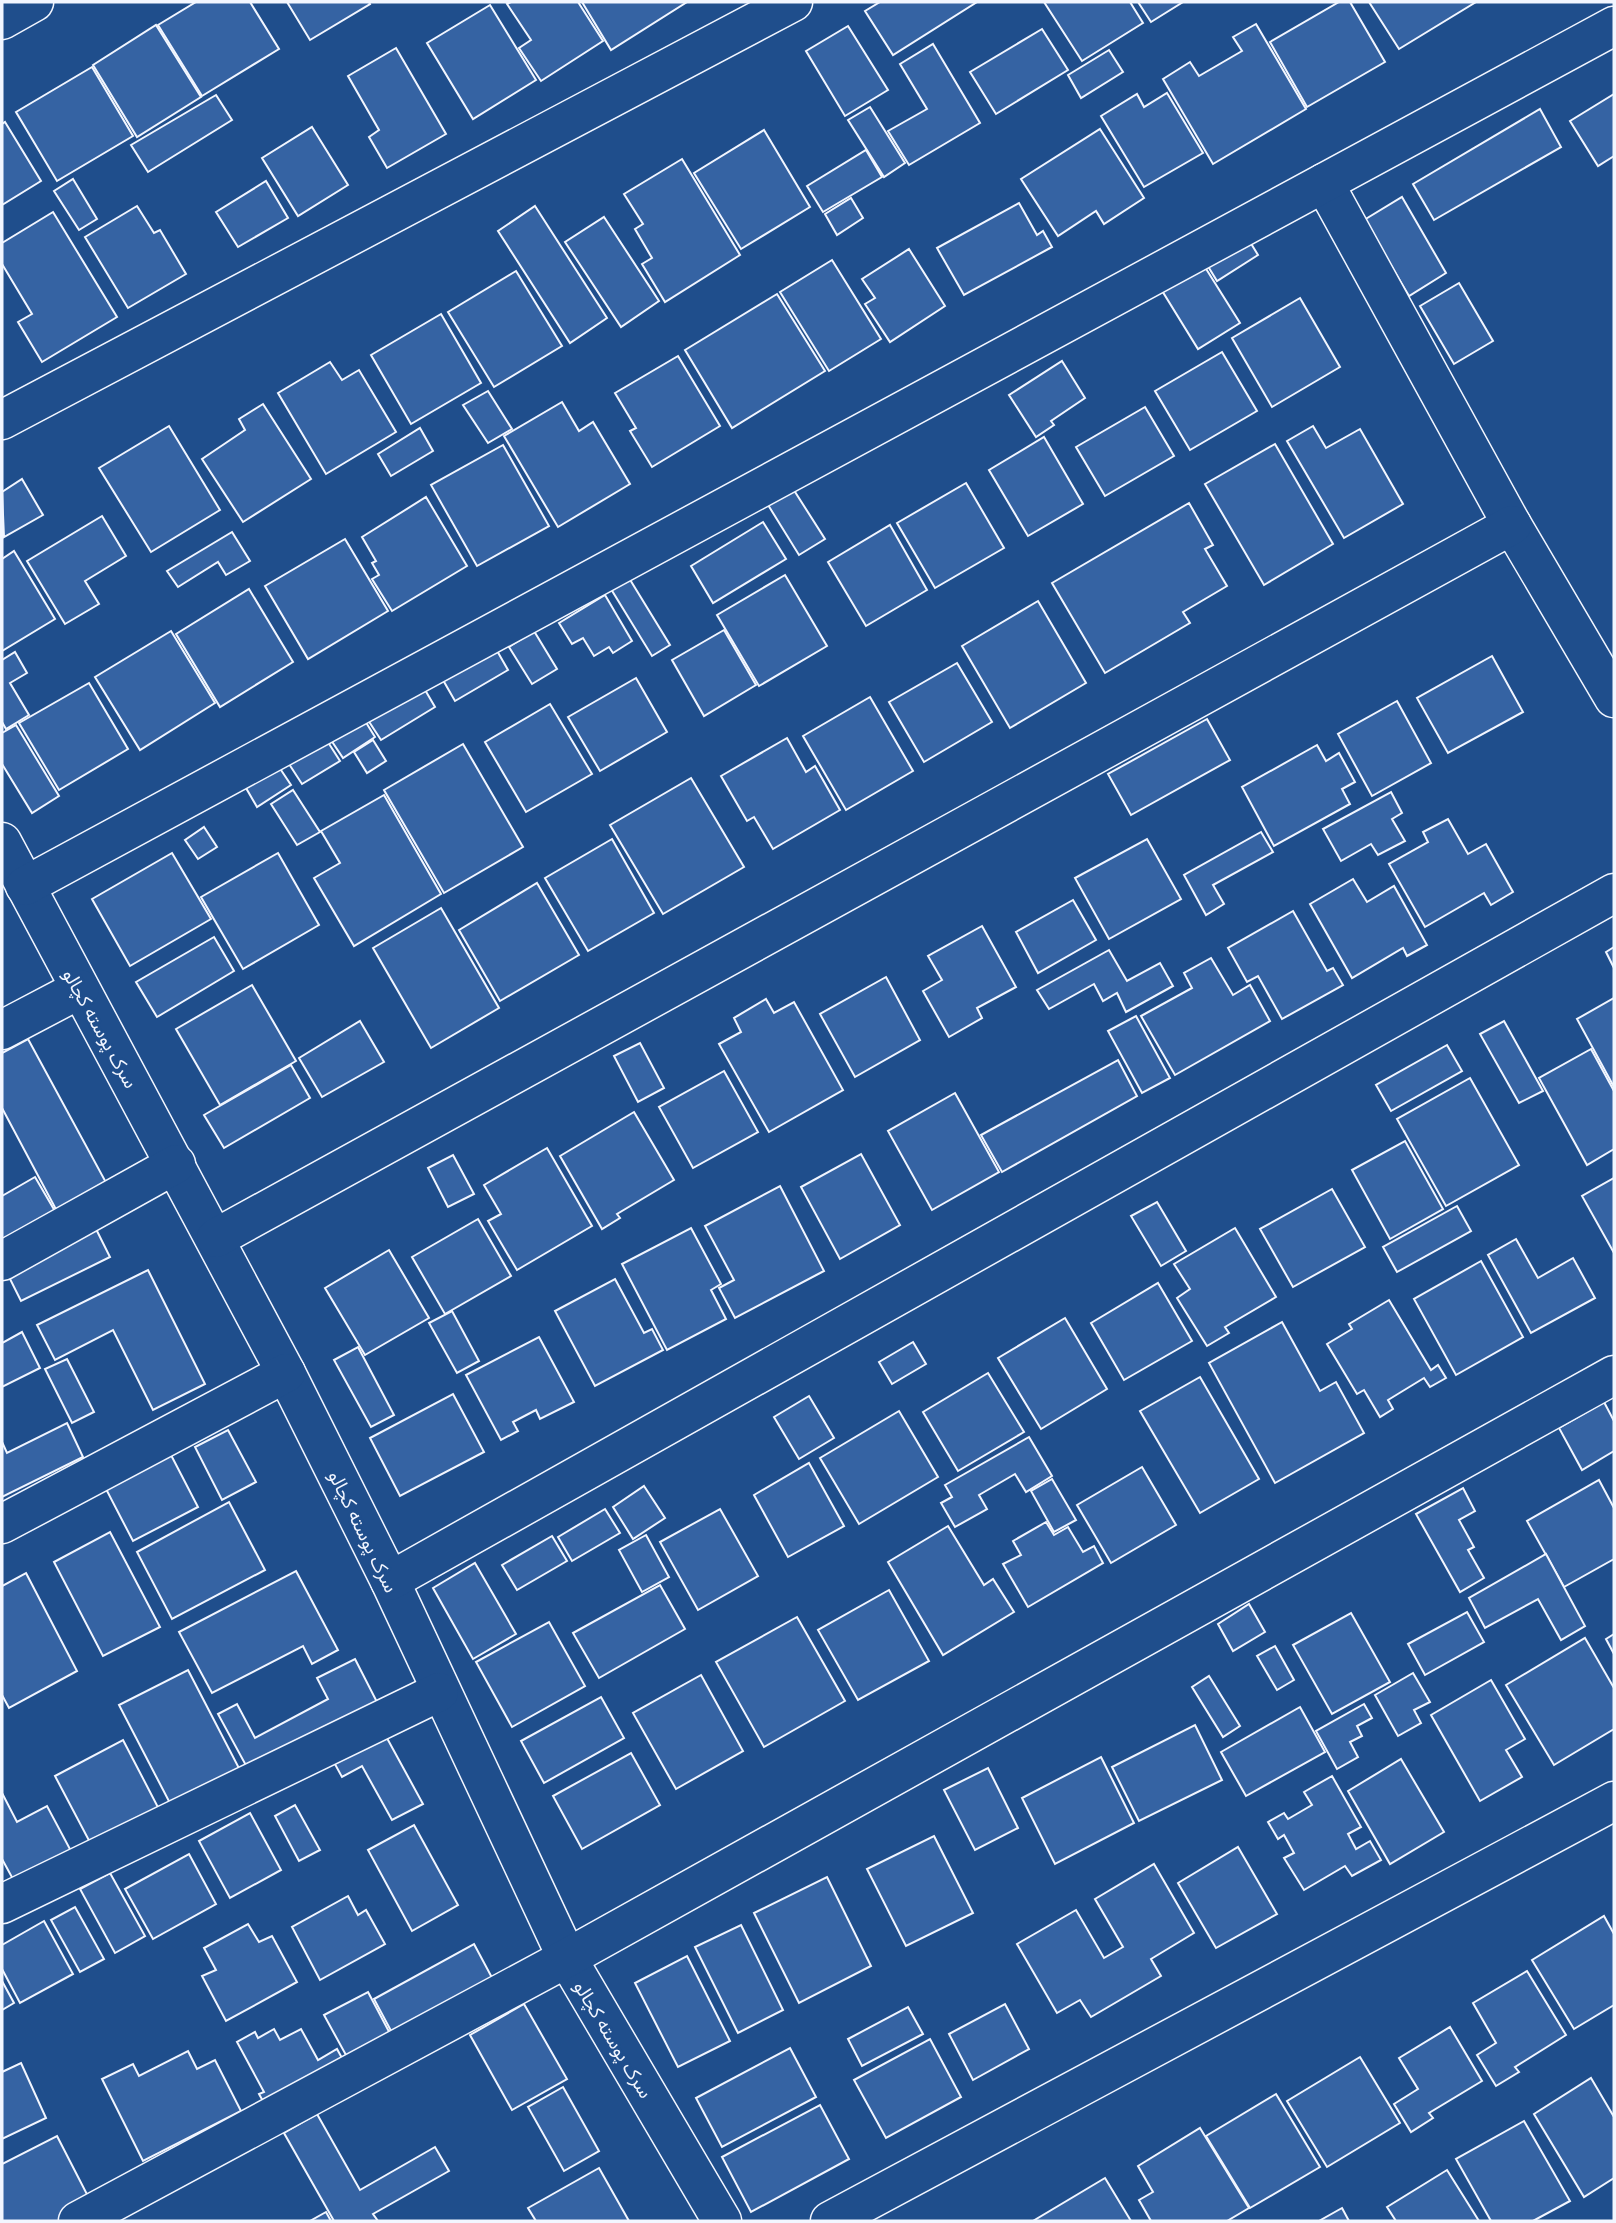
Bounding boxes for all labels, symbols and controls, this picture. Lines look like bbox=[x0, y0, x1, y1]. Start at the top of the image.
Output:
street label: سرک پوسته کچالو bbox=[57, 964, 143, 1093]
street label: سرک پوسته کچالو bbox=[323, 1466, 404, 1597]
street label: سرک پوسته کچالو bbox=[568, 1976, 658, 2103]

